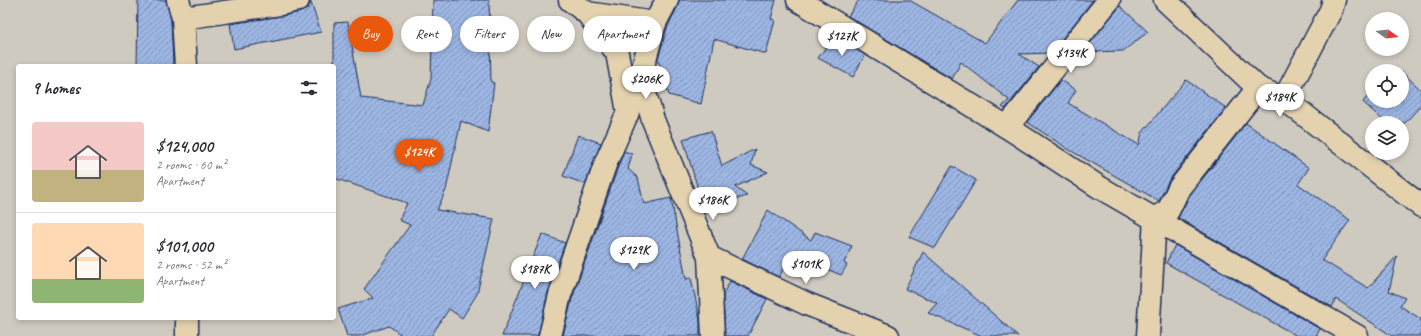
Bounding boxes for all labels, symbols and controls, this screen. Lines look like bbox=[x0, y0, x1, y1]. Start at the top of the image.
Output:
north arrow bbox=[1365, 12, 1409, 56]
map controls bbox=[1365, 12, 1409, 160]
chip: Buy bbox=[348, 16, 393, 52]
chip: Rent bbox=[401, 16, 452, 52]
chip: Filters bbox=[460, 16, 519, 52]
chip: New bbox=[527, 16, 575, 52]
chip: Apartment bbox=[583, 16, 662, 52]
pin: $127K bbox=[814, 23, 870, 57]
text: $127K bbox=[827, 28, 857, 44]
pin: $134K bbox=[1043, 40, 1099, 74]
text: $134K bbox=[1056, 45, 1086, 61]
button: locate bbox=[1365, 64, 1409, 108]
pin: $206K bbox=[618, 66, 674, 100]
text: $206K bbox=[631, 71, 661, 87]
icon: filters bbox=[298, 77, 320, 99]
text: 9 homes bbox=[32, 78, 80, 99]
pin: $184K bbox=[1252, 84, 1308, 118]
text: $184K bbox=[1265, 89, 1295, 105]
button: layers bbox=[1365, 116, 1409, 160]
text: $124,000 bbox=[156, 136, 213, 157]
icon: home bbox=[64, 138, 112, 186]
pin: $124K bbox=[391, 139, 447, 173]
text: $124K bbox=[404, 144, 434, 160]
text: 2 rooms · 60 m² bbox=[156, 157, 226, 173]
text: Apartment bbox=[156, 173, 204, 189]
pin: $186K bbox=[685, 187, 741, 221]
text: $186K bbox=[698, 192, 728, 208]
text: $101,000 bbox=[156, 236, 213, 257]
pin: $129K bbox=[606, 237, 662, 271]
icon: home bbox=[64, 239, 112, 287]
text: $129K bbox=[619, 242, 649, 258]
pin: $101K bbox=[778, 251, 834, 285]
pin: $187K bbox=[507, 256, 563, 290]
text: $101K bbox=[791, 256, 821, 272]
text: 2 rooms · 52 m² bbox=[156, 257, 226, 273]
text: $187K bbox=[520, 261, 550, 277]
text: Apartment bbox=[156, 273, 204, 289]

